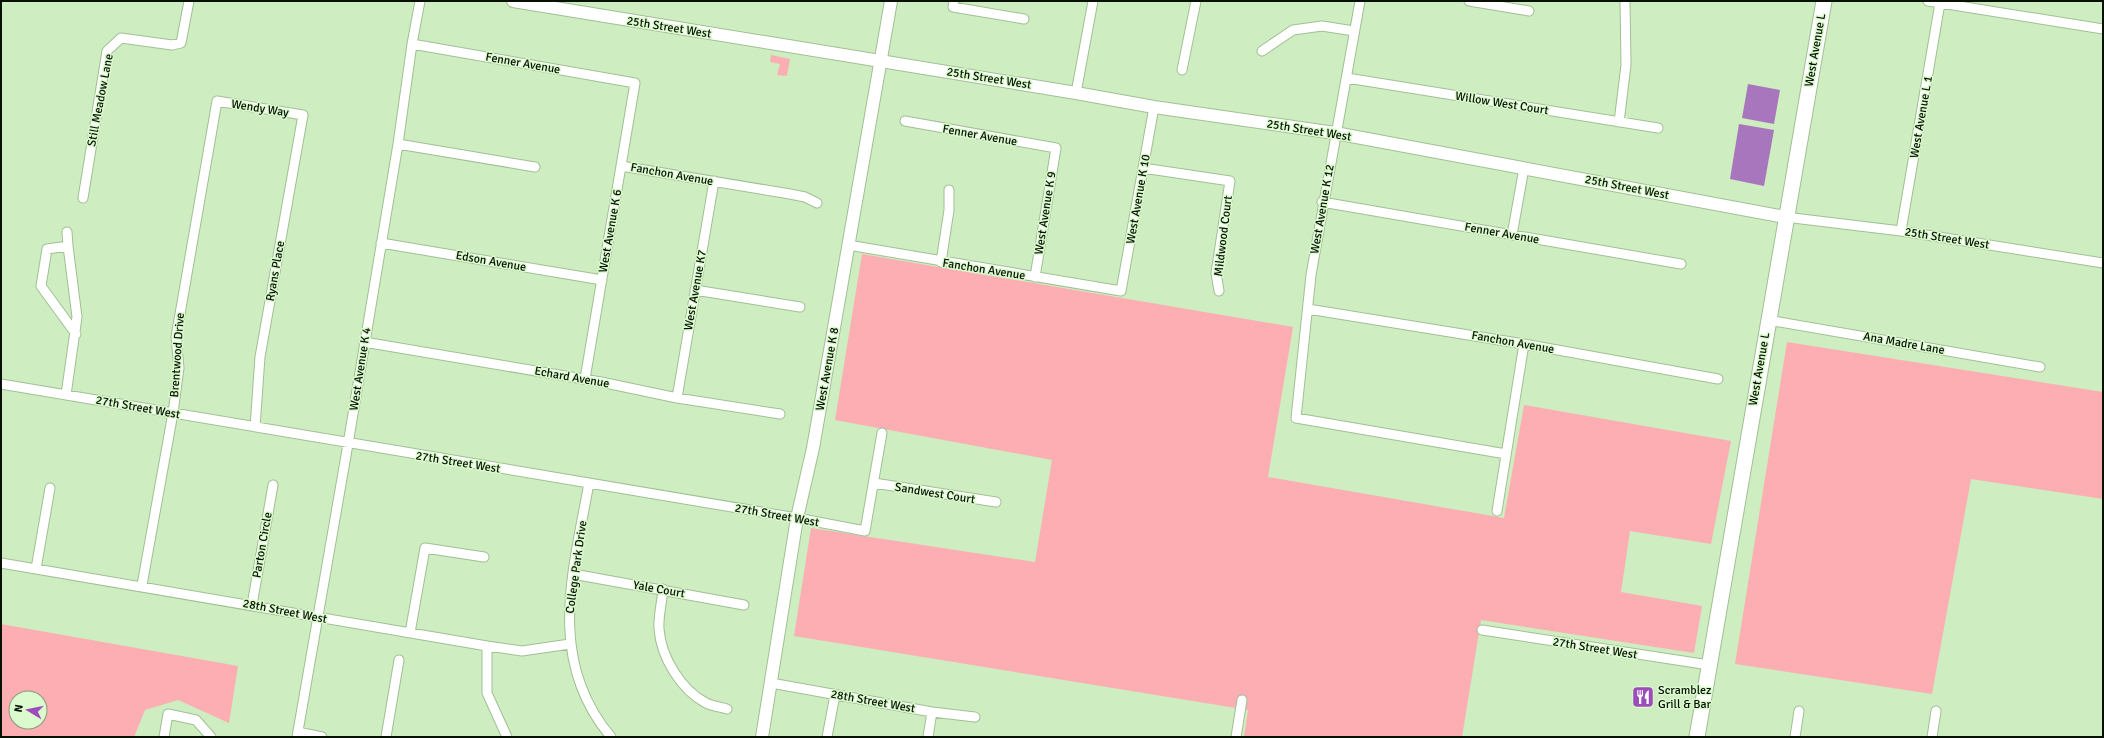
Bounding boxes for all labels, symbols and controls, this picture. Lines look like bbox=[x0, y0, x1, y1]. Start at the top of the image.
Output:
street label: West Avenue L bbox=[1802, 12, 1829, 88]
street label: 25th Street West bbox=[626, 13, 712, 42]
street label: Fenner Avenue bbox=[484, 50, 561, 77]
street label: Still Meadow Lane bbox=[84, 52, 117, 148]
street label: 25th Street West bbox=[946, 64, 1032, 93]
street label: West Avenue L 1 bbox=[1907, 75, 1936, 159]
street label: Willow West Court bbox=[1454, 89, 1550, 118]
street label: Wendy Way bbox=[230, 97, 290, 121]
street label: 25th Street West bbox=[1266, 116, 1352, 145]
street label: Fenner Avenue bbox=[941, 122, 1018, 149]
street label: West Avenue K 10 bbox=[1123, 153, 1154, 245]
street label: Fanchon Avenue bbox=[629, 160, 714, 189]
street label: West Avenue K 12 bbox=[1307, 163, 1338, 255]
street label: West Avenue K 9 bbox=[1031, 170, 1059, 256]
street label: 25th Street West bbox=[1584, 172, 1670, 203]
street label: West Avenue K 6 bbox=[596, 188, 625, 274]
street label: Mildwood Court bbox=[1211, 195, 1236, 277]
street label: Fenner Avenue bbox=[1463, 220, 1540, 247]
street label: 25th Street West bbox=[1904, 224, 1990, 253]
street label: Ryans Place bbox=[263, 240, 288, 303]
street label: Edson Avenue bbox=[455, 248, 527, 275]
street label: West Avenue K7 bbox=[681, 249, 710, 332]
street label: Fanchon Avenue bbox=[941, 256, 1026, 283]
street label: Brentwood Drive bbox=[167, 312, 188, 398]
street label: West Avenue K 4 bbox=[346, 326, 375, 412]
street label: West Avenue K 8 bbox=[813, 326, 842, 412]
street label: Fanchon Avenue bbox=[1470, 328, 1555, 357]
street label: Ana Madre Lane bbox=[1862, 329, 1946, 358]
street label: West Avenue L bbox=[1746, 331, 1773, 407]
street label: Echard Avenue bbox=[533, 364, 611, 391]
street label: 27th Street West bbox=[95, 393, 181, 422]
street label: 27th Street West bbox=[415, 448, 501, 477]
street label: Sandwest Court bbox=[894, 480, 976, 507]
street label: 27th Street West bbox=[734, 501, 820, 530]
street label: Parton Circle bbox=[249, 511, 276, 579]
street label: College Park Drive bbox=[563, 520, 590, 615]
street label: Yale Court bbox=[632, 578, 686, 601]
street label: 28th Street West bbox=[242, 596, 328, 627]
street label: 27th Street West bbox=[1552, 634, 1638, 663]
place label: Scramblez Grill & Bar bbox=[1658, 683, 1712, 712]
restaurant icon: Scramblez Grill & Bar bbox=[1630, 684, 1656, 710]
street label: 28th Street West bbox=[830, 687, 916, 716]
north arrow bbox=[8, 690, 48, 730]
text: N bbox=[12, 703, 26, 713]

